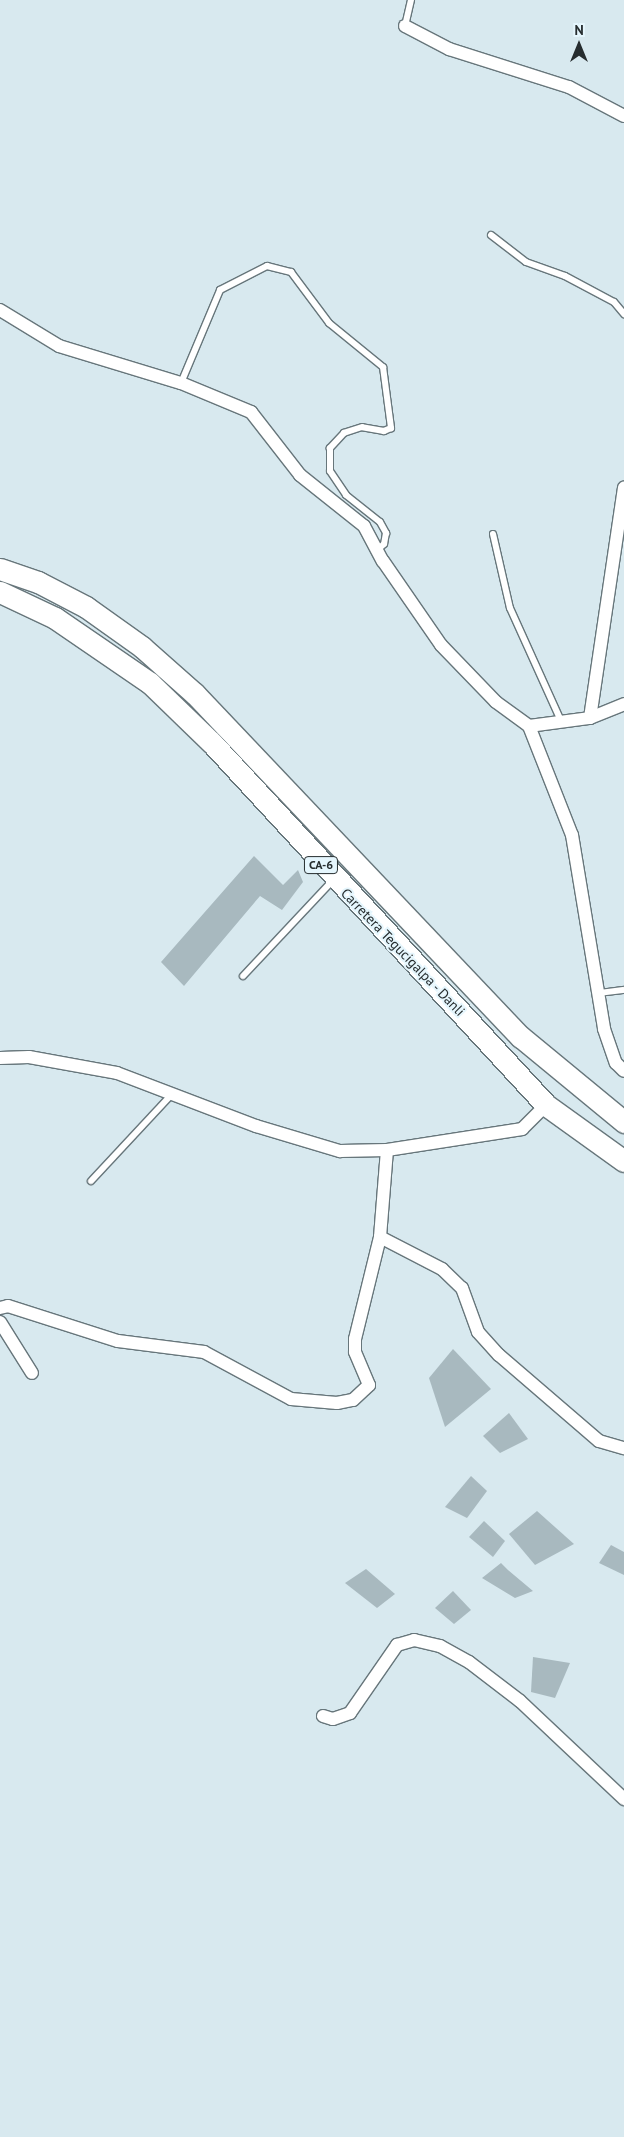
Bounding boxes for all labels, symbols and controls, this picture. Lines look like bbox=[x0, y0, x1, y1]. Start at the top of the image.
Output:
north arrow bbox=[554, 20, 604, 70]
text: N bbox=[574, 21, 584, 39]
road number: CA-6 bbox=[304, 856, 338, 874]
street label: Carretera Tegucigalpa - Danli bbox=[337, 884, 469, 1020]

